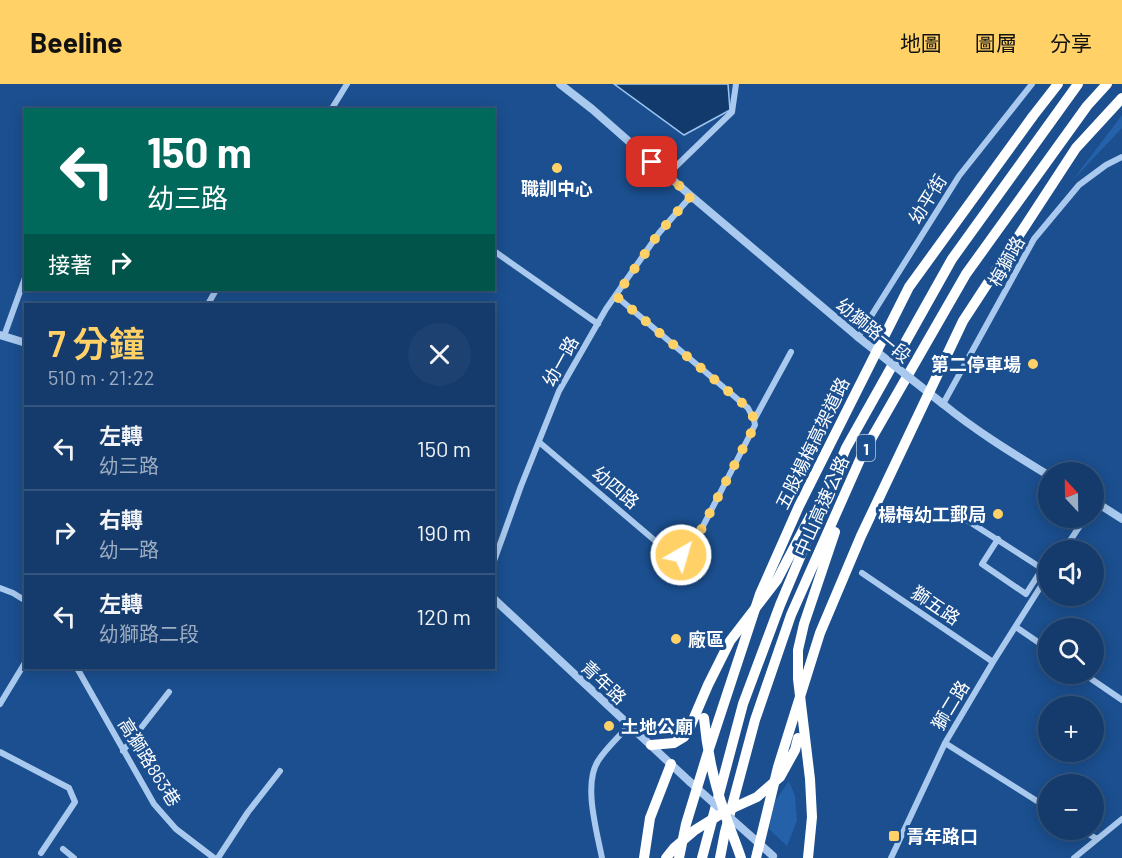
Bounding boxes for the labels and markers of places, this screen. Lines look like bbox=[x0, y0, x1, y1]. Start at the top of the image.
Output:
pin bbox=[626, 136, 677, 187]
marker: 職訓中心 bbox=[550, 161, 564, 175]
place label: 職訓中心 bbox=[521, 177, 593, 199]
place label: 第二停車場 bbox=[931, 353, 1021, 375]
marker: 第二停車場 bbox=[1026, 357, 1040, 371]
place label: 楊梅幼工郵局 bbox=[878, 503, 986, 525]
marker: 楊梅幼工郵局 bbox=[991, 507, 1005, 521]
place label: 廠區 bbox=[688, 628, 724, 650]
marker: 廠區 bbox=[669, 632, 683, 646]
place label: 土地公廟 bbox=[621, 715, 693, 737]
marker: 土地公廟 bbox=[602, 719, 616, 733]
place label: 青年路口 bbox=[906, 825, 978, 847]
marker: 青年路口 bbox=[887, 829, 901, 843]

